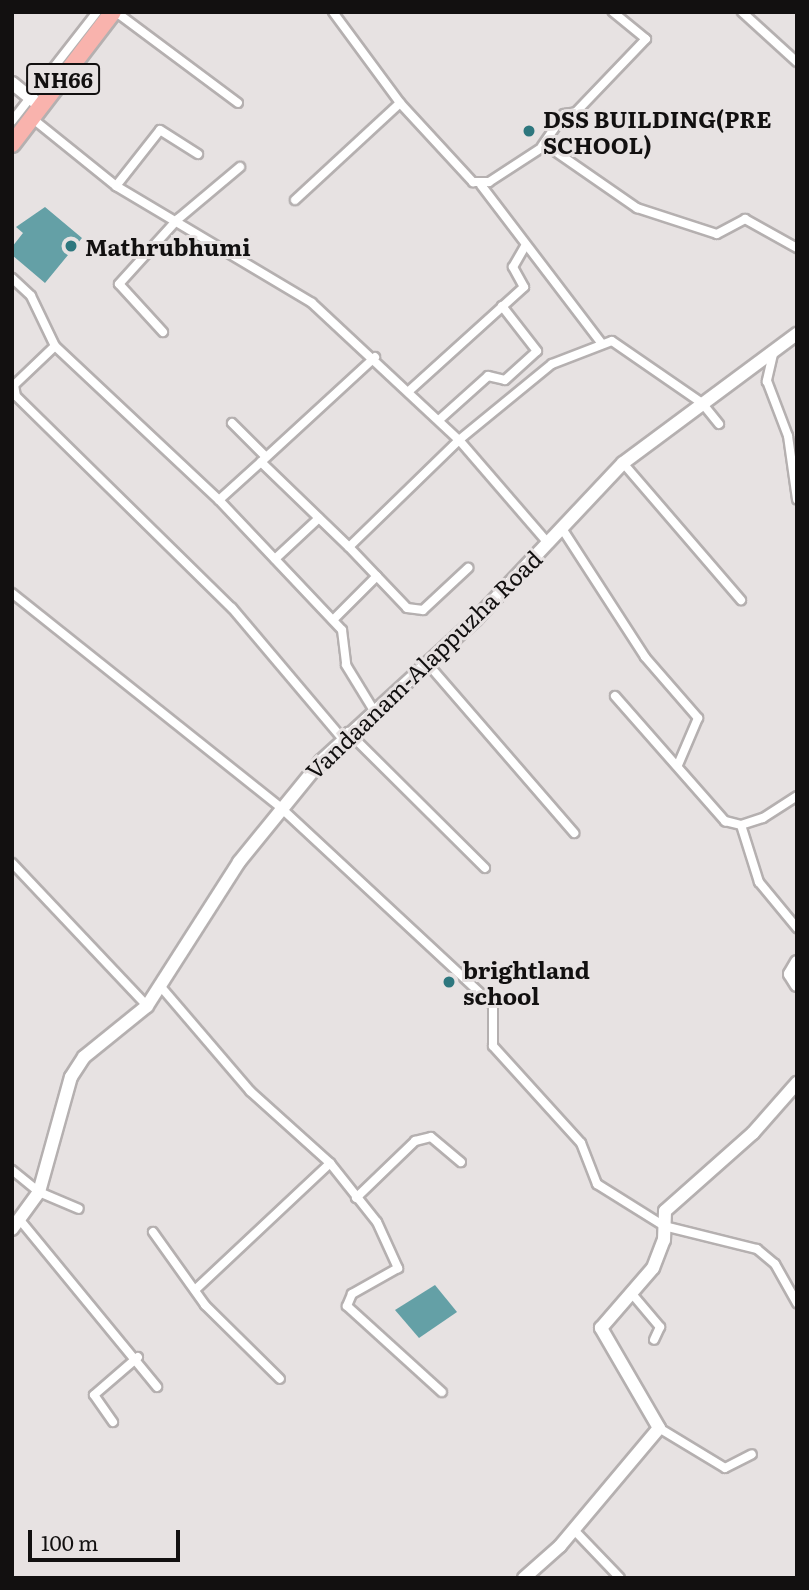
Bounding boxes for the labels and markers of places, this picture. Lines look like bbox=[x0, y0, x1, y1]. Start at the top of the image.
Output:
place label: DSS BUILDING(PRE SCHOOL) bbox=[543, 104, 772, 158]
marker: DSS BUILDING(PRE SCHOOL) bbox=[521, 123, 537, 139]
place label: Mathrubhumi bbox=[85, 232, 251, 260]
marker: Mathrubhumi bbox=[63, 238, 79, 254]
place label: brightland school bbox=[463, 955, 590, 1009]
marker: brightland school bbox=[441, 974, 457, 990]

